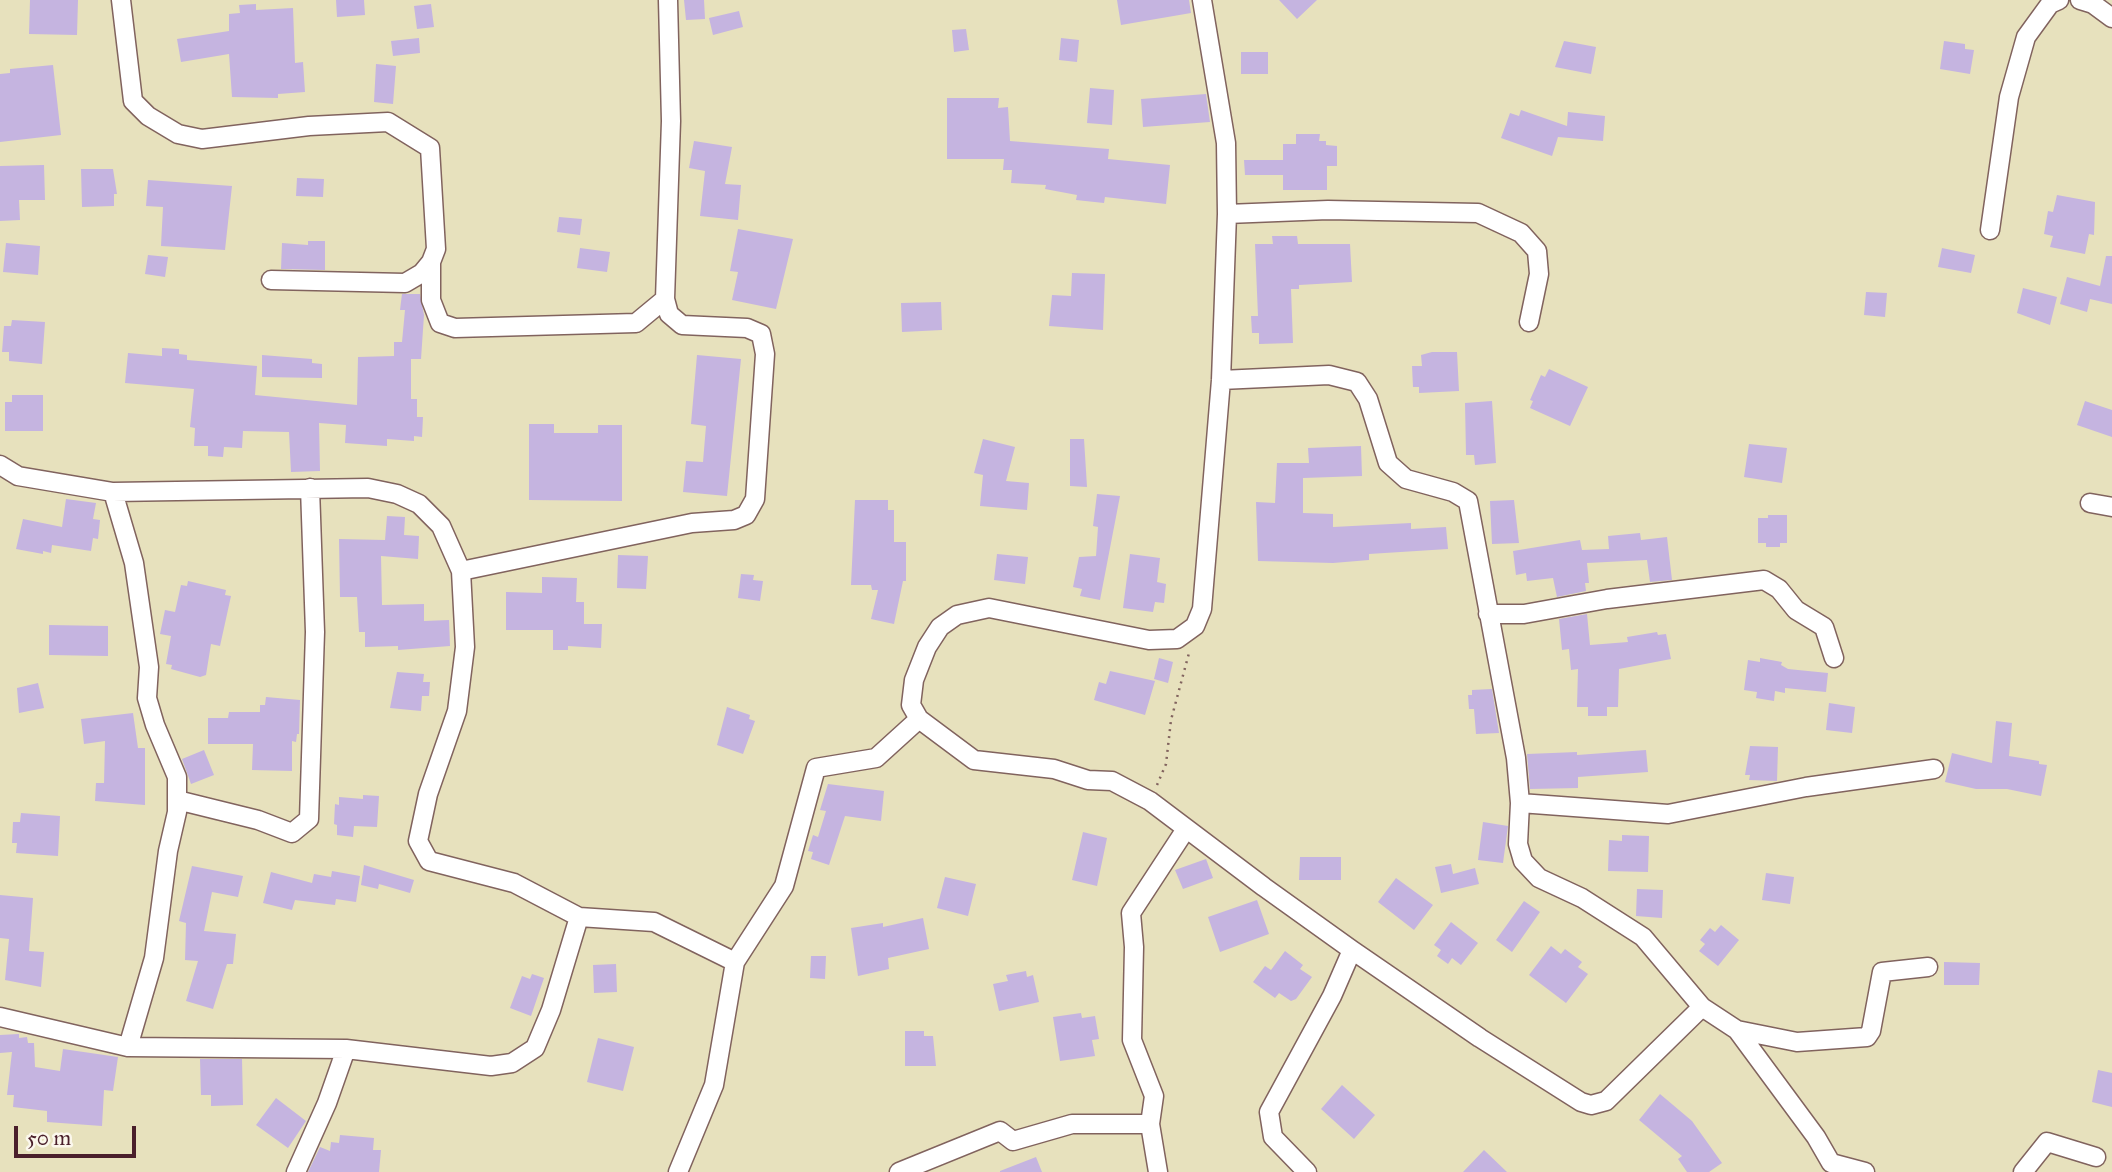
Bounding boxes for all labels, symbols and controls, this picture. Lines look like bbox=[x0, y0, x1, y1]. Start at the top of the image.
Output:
scale bar bbox=[18, 1112, 140, 1156]
text: 50 m bbox=[27, 1125, 71, 1151]

